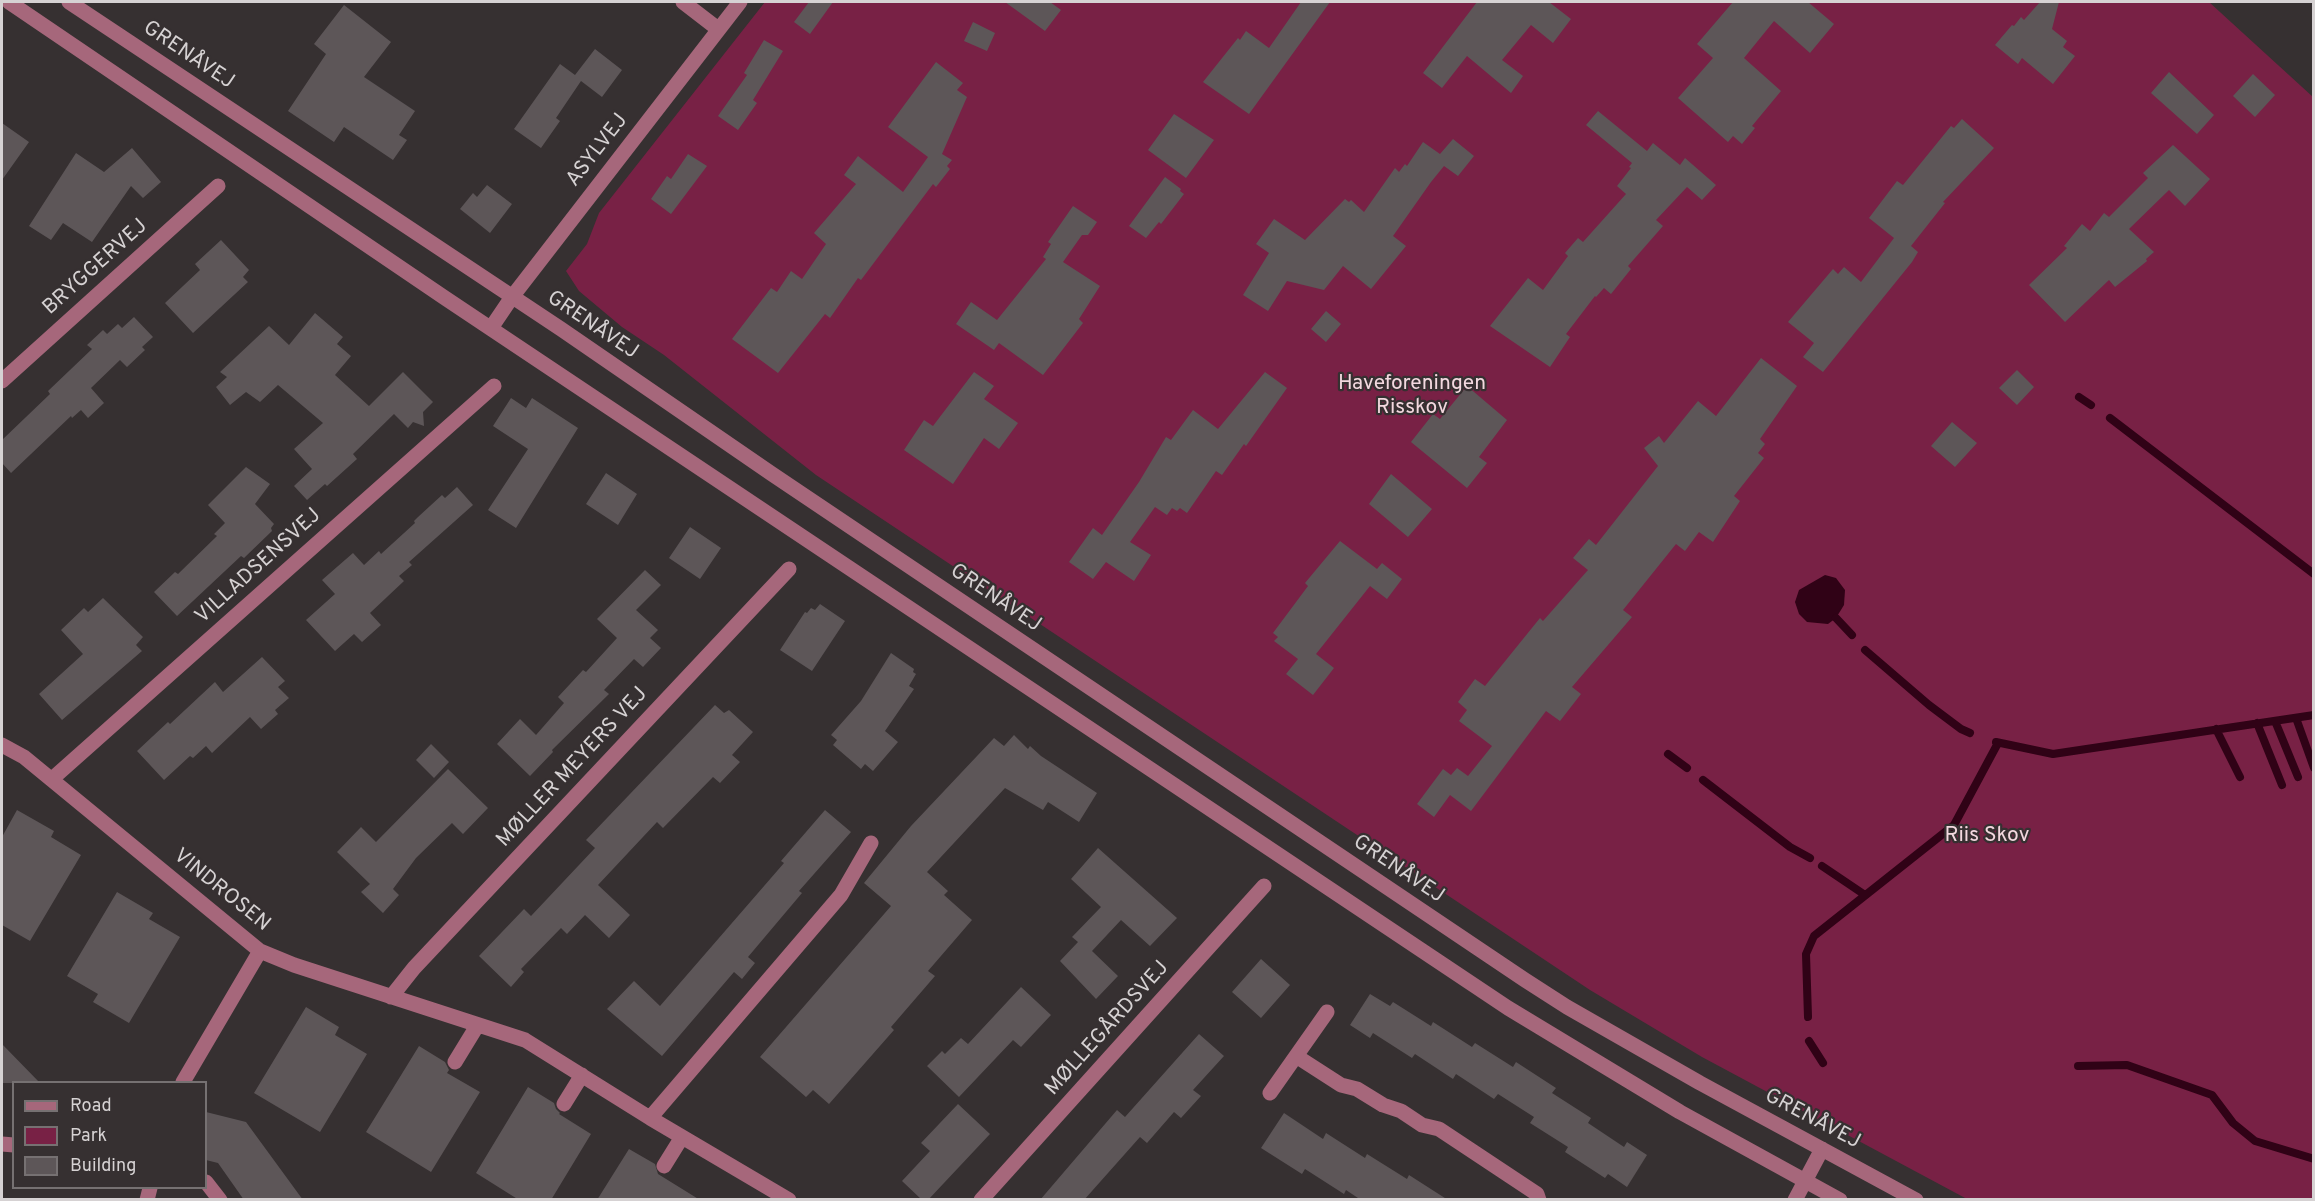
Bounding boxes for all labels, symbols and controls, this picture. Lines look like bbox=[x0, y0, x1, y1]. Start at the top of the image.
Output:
street label: GRENÅVEJ bbox=[138, 16, 238, 96]
street label: ASYLVEJ bbox=[562, 109, 634, 193]
street label: BRYGGERVEJ bbox=[39, 215, 153, 321]
street label: GRENÅVEJ bbox=[542, 286, 642, 366]
park label: Haveforeningen Risskov bbox=[1338, 372, 1486, 422]
street label: VILLADSENSVEJ bbox=[191, 504, 327, 630]
street label: GRENÅVEJ bbox=[945, 559, 1045, 639]
street label: MØLLER MEYERS VEJ bbox=[492, 683, 654, 853]
park label: Riis Skov bbox=[1945, 824, 2029, 850]
street label: GRENÅVEJ bbox=[1348, 830, 1448, 910]
street label: VINDROSEN bbox=[167, 844, 275, 938]
street label: MØLLEGÅRDSVEJ bbox=[1041, 956, 1175, 1102]
legend bbox=[12, 1081, 207, 1189]
street label: GRENÅVEJ bbox=[1760, 1084, 1864, 1156]
text: Road bbox=[70, 1095, 112, 1118]
text: Park bbox=[70, 1125, 107, 1148]
text: Building bbox=[70, 1155, 136, 1178]

